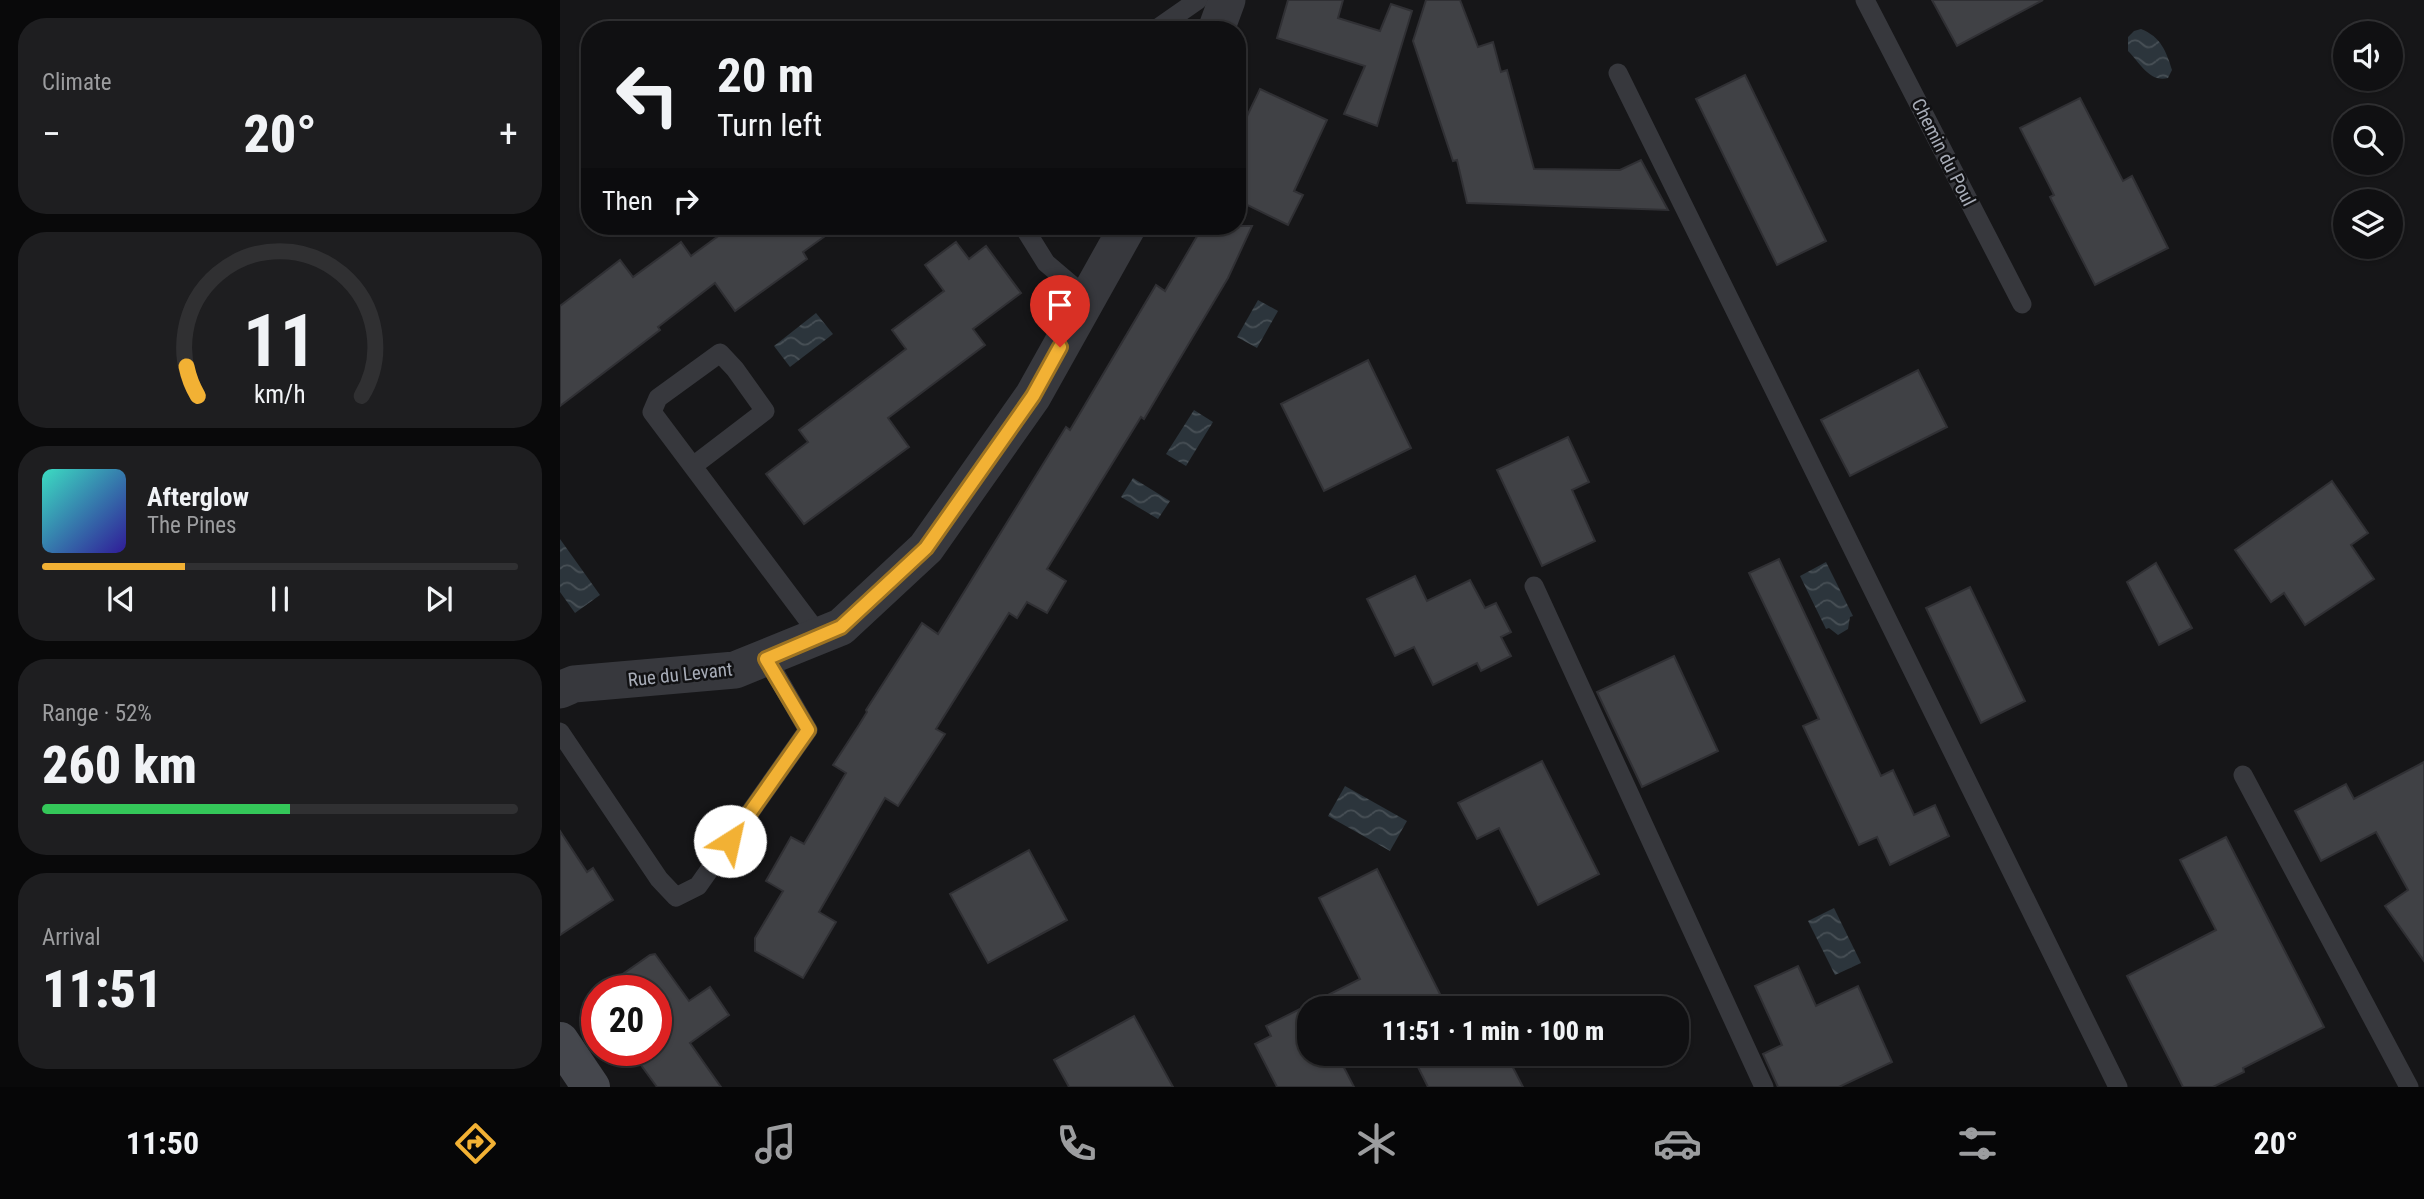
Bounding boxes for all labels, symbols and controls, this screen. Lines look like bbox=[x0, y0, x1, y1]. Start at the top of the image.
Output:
map controls bbox=[2333, 21, 2403, 259]
button: sound bbox=[2333, 21, 2403, 91]
text: 20 m bbox=[717, 47, 814, 104]
icon: left bbox=[602, 49, 693, 140]
text: Climate bbox=[42, 69, 112, 96]
street label: Chemin du Poul bbox=[1907, 95, 1980, 210]
text: 20° bbox=[243, 104, 317, 165]
button: search bbox=[2333, 105, 2403, 175]
text: Turn left bbox=[717, 106, 822, 144]
text: − bbox=[42, 112, 61, 156]
text: + bbox=[499, 112, 518, 156]
icon: right bbox=[667, 182, 705, 220]
text: Then bbox=[602, 186, 653, 216]
button: layers bbox=[2333, 189, 2403, 259]
pin bbox=[1030, 275, 1090, 347]
icon: arrive bbox=[1041, 286, 1079, 324]
text: 11 bbox=[243, 298, 317, 384]
text: km/h bbox=[254, 379, 306, 408]
text: Afterglow bbox=[147, 482, 249, 512]
text: The Pines bbox=[147, 512, 237, 539]
icon: previous bbox=[102, 580, 140, 618]
icon: pause bbox=[261, 580, 299, 618]
icon: next bbox=[420, 580, 458, 618]
street label: Rue du Levant bbox=[627, 658, 734, 691]
text: Range · 52% bbox=[42, 700, 152, 727]
text: 260 km bbox=[42, 735, 197, 796]
position arrow bbox=[693, 804, 767, 878]
text: Arrival bbox=[42, 924, 101, 951]
text: 11:51 bbox=[42, 959, 162, 1020]
speed limit sign: 20 bbox=[581, 975, 672, 1066]
text: 11:51 · 1 min · 100 m bbox=[1382, 1016, 1604, 1046]
icon: directions bbox=[451, 1119, 500, 1168]
icon: music bbox=[751, 1119, 800, 1168]
icon: phone bbox=[1052, 1119, 1101, 1168]
icon: climate bbox=[1352, 1119, 1401, 1168]
icon: car bbox=[1653, 1119, 1702, 1168]
icon: filters bbox=[1953, 1119, 2002, 1168]
text: 11:50 bbox=[126, 1124, 199, 1162]
text: 20° bbox=[2253, 1124, 2298, 1162]

